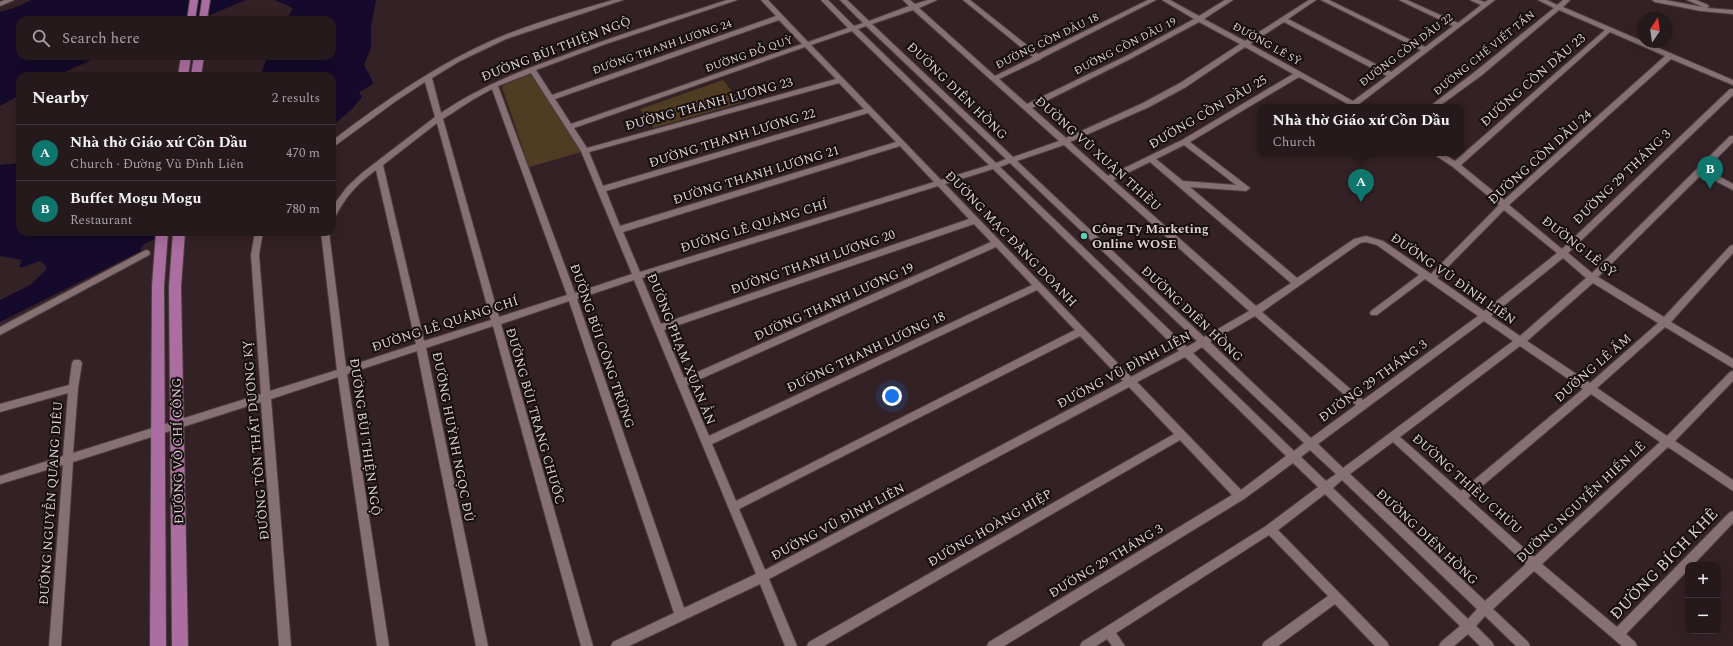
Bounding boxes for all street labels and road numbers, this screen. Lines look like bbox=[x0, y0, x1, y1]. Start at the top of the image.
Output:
street label: ĐƯỜNG CHẾ VIẾT TẤN bbox=[1429, 6, 1539, 100]
street label: ĐƯỜNG CỒN DẦU 18 bbox=[992, 8, 1102, 73]
street label: ĐƯỜNG CỒN DẦU 22 bbox=[1356, 9, 1457, 91]
street label: ĐƯỜNG BÙI THIỆN NGỘ bbox=[478, 11, 634, 87]
street label: ĐƯỜNG CỒN DẦU 19 bbox=[1071, 12, 1180, 79]
street label: ĐƯỜNG THANH LƯƠNG 24 bbox=[590, 15, 734, 79]
street label: ĐƯỜNG LÊ SỸ bbox=[1229, 18, 1305, 70]
street label: ĐƯỜNG CỒN DẦU 23 bbox=[1476, 28, 1590, 131]
street label: ĐƯỜNG ĐỖ QUỲ bbox=[703, 31, 795, 77]
street label: ĐƯỜNG DIÊN HỒNG bbox=[902, 38, 1012, 144]
street label: ĐƯỜNG CỒN DẦU 25 bbox=[1145, 70, 1271, 154]
street label: ĐƯỜNG THANH LƯƠNG 23 bbox=[623, 72, 796, 136]
street label: ĐƯỜNG VŨ XUÂN THIỀU bbox=[1030, 92, 1166, 216]
street label: ĐƯỜNG THANH LƯƠNG 22 bbox=[646, 103, 818, 173]
street label: ĐƯỜNG CỒN DẦU 24 bbox=[1484, 104, 1597, 209]
street label: ĐƯỜNG 29 THÁNG 3 bbox=[1568, 124, 1676, 229]
street label: ĐƯỜNG THANH LƯƠNG 21 bbox=[670, 140, 842, 210]
street label: ĐƯỜNG MẠC ĐĂNG DOANH bbox=[940, 166, 1082, 312]
street label: ĐƯỜNG LÊ QUẢNG CHÍ bbox=[678, 194, 830, 258]
street label: ĐƯỜNG LÊ SỸ bbox=[1537, 211, 1621, 283]
street label: ĐƯỜNG THANH LƯƠNG 20 bbox=[728, 224, 899, 300]
street label: ĐƯỜNG VŨ ĐÌNH LIÊN bbox=[1386, 228, 1520, 330]
street label: ĐƯỜNG THANH LƯƠNG 19 bbox=[751, 257, 918, 346]
street label: ĐƯỜNG BÙI CÔNG TRỪNG bbox=[564, 261, 640, 431]
street label: ĐƯỜNG DIÊN HỒNG bbox=[1136, 261, 1248, 367]
street label: ĐƯỜNG PHẠM XUÂN ẨN bbox=[641, 270, 721, 428]
street label: ĐƯỜNG LÊ QUẢNG CHÍ bbox=[369, 291, 521, 357]
street label: ĐƯỜNG THANH LƯƠNG 18 bbox=[783, 306, 949, 398]
street label: ĐƯỜNG BÙI TRANG CHƯỚC bbox=[500, 325, 570, 507]
street label: ĐƯỜNG VŨ ĐÌNH LIÊN bbox=[1054, 326, 1194, 414]
street label: ĐƯỜNG LÊ ẤM bbox=[1550, 329, 1636, 407]
street label: ĐƯỜNG 29 THÁNG 3 bbox=[1315, 334, 1432, 427]
street label: ĐƯỜNG TÔN THẤT DƯƠNG KỴ bbox=[237, 339, 275, 541]
street label: ĐƯỜNG HUỲNH NGỌC ĐỦ bbox=[427, 350, 479, 524]
street label: ĐƯỜNG BÙI THIỆN NGỘ bbox=[344, 357, 386, 517]
street label: ĐƯỜNG VÕ CHÍ CÔNG bbox=[167, 378, 189, 524]
street label: ĐƯỜNG NGUYỄN QUANG DIÊU bbox=[34, 400, 68, 606]
street label: ĐƯỜNG THIỀU CHỬU bbox=[1407, 429, 1527, 539]
street label: ĐƯỜNG NGUYỄN HIẾN LÊ bbox=[1512, 436, 1650, 568]
street label: ĐƯỜNG VŨ ĐÌNH LIÊN bbox=[768, 478, 908, 566]
street label: ĐƯỜNG HOÀNG HIỆP bbox=[924, 484, 1056, 572]
street label: ĐƯỜNG DIÊN HỒNG bbox=[1371, 484, 1483, 590]
street label: ĐƯỜNG BÍCH KHÊ bbox=[1604, 503, 1724, 625]
street label: ĐƯỜNG 29 THÁNG 3 bbox=[1045, 519, 1167, 603]

